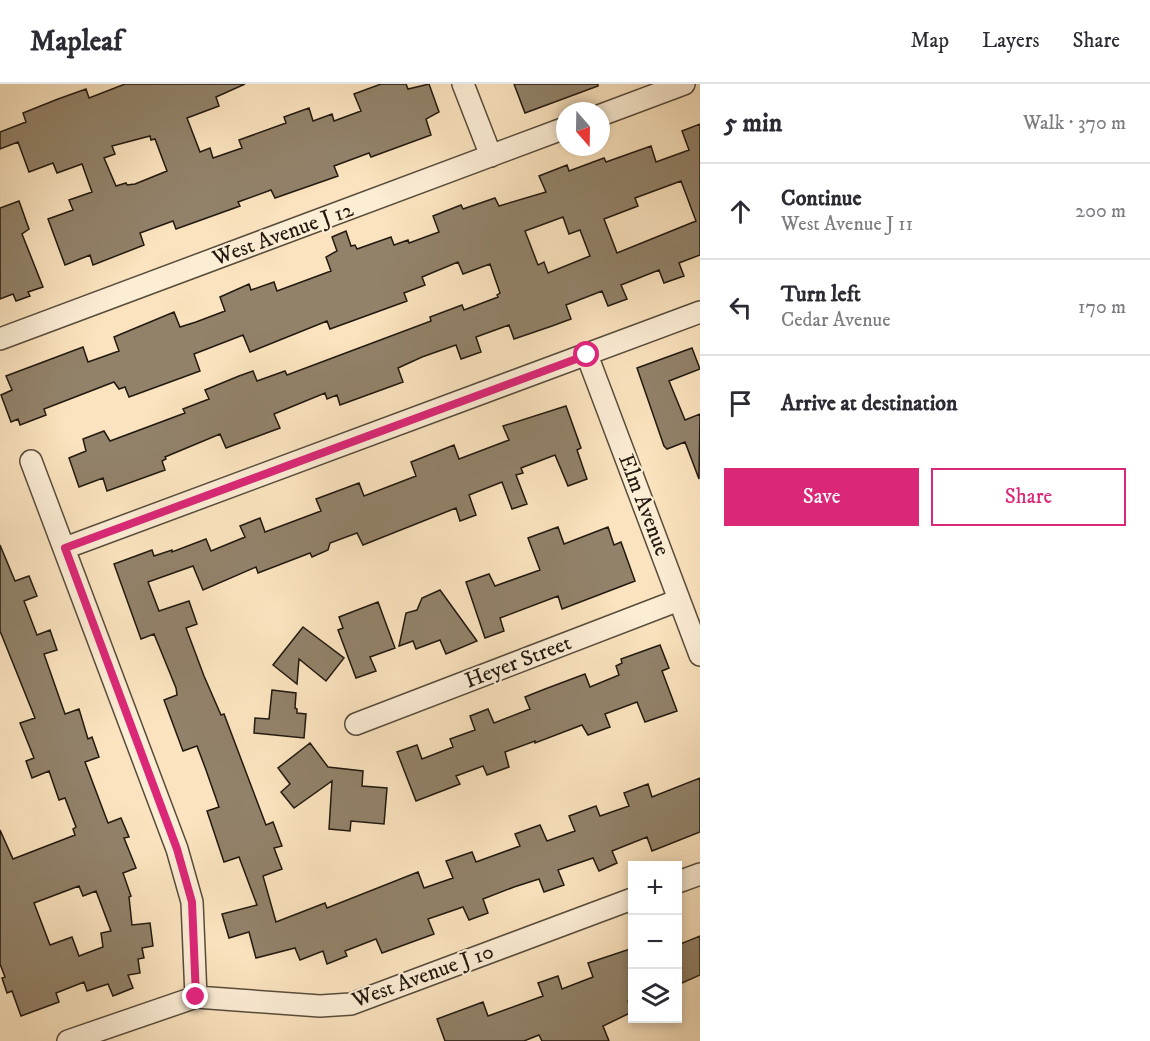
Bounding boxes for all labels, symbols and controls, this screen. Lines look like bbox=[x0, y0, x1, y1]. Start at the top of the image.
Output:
text: Mapleaf bbox=[30, 24, 122, 59]
text: Map bbox=[910, 28, 949, 54]
text: Layers bbox=[982, 28, 1040, 54]
text: Share bbox=[1073, 28, 1120, 54]
north arrow bbox=[556, 102, 610, 156]
text: 5 min bbox=[724, 107, 782, 140]
text: Walk · 370 m bbox=[1023, 111, 1126, 136]
text: Continue bbox=[781, 185, 862, 212]
icon: ahead bbox=[724, 195, 757, 228]
street label: West Avenue J 12 bbox=[208, 196, 357, 272]
text: 200 m bbox=[1075, 199, 1126, 224]
text: West Avenue J 11 bbox=[781, 212, 913, 237]
text: Turn left bbox=[781, 281, 861, 308]
icon: left bbox=[724, 291, 757, 324]
text: 170 m bbox=[1078, 295, 1126, 320]
text: Cedar Avenue bbox=[781, 308, 890, 333]
route start bbox=[573, 341, 599, 367]
icon: arrive bbox=[724, 387, 757, 420]
text: Arrive at destination bbox=[781, 390, 958, 417]
street label: Elm Avenue bbox=[612, 450, 676, 560]
button: Save bbox=[724, 468, 919, 526]
button: Share bbox=[931, 468, 1126, 526]
street label: Heyer Street bbox=[461, 629, 575, 695]
map controls bbox=[628, 861, 682, 1023]
button: + bbox=[628, 861, 682, 915]
button: − bbox=[628, 915, 682, 969]
street label: West Avenue J 10 bbox=[347, 938, 498, 1014]
button: layers bbox=[628, 969, 682, 1023]
route end bbox=[182, 983, 208, 1009]

